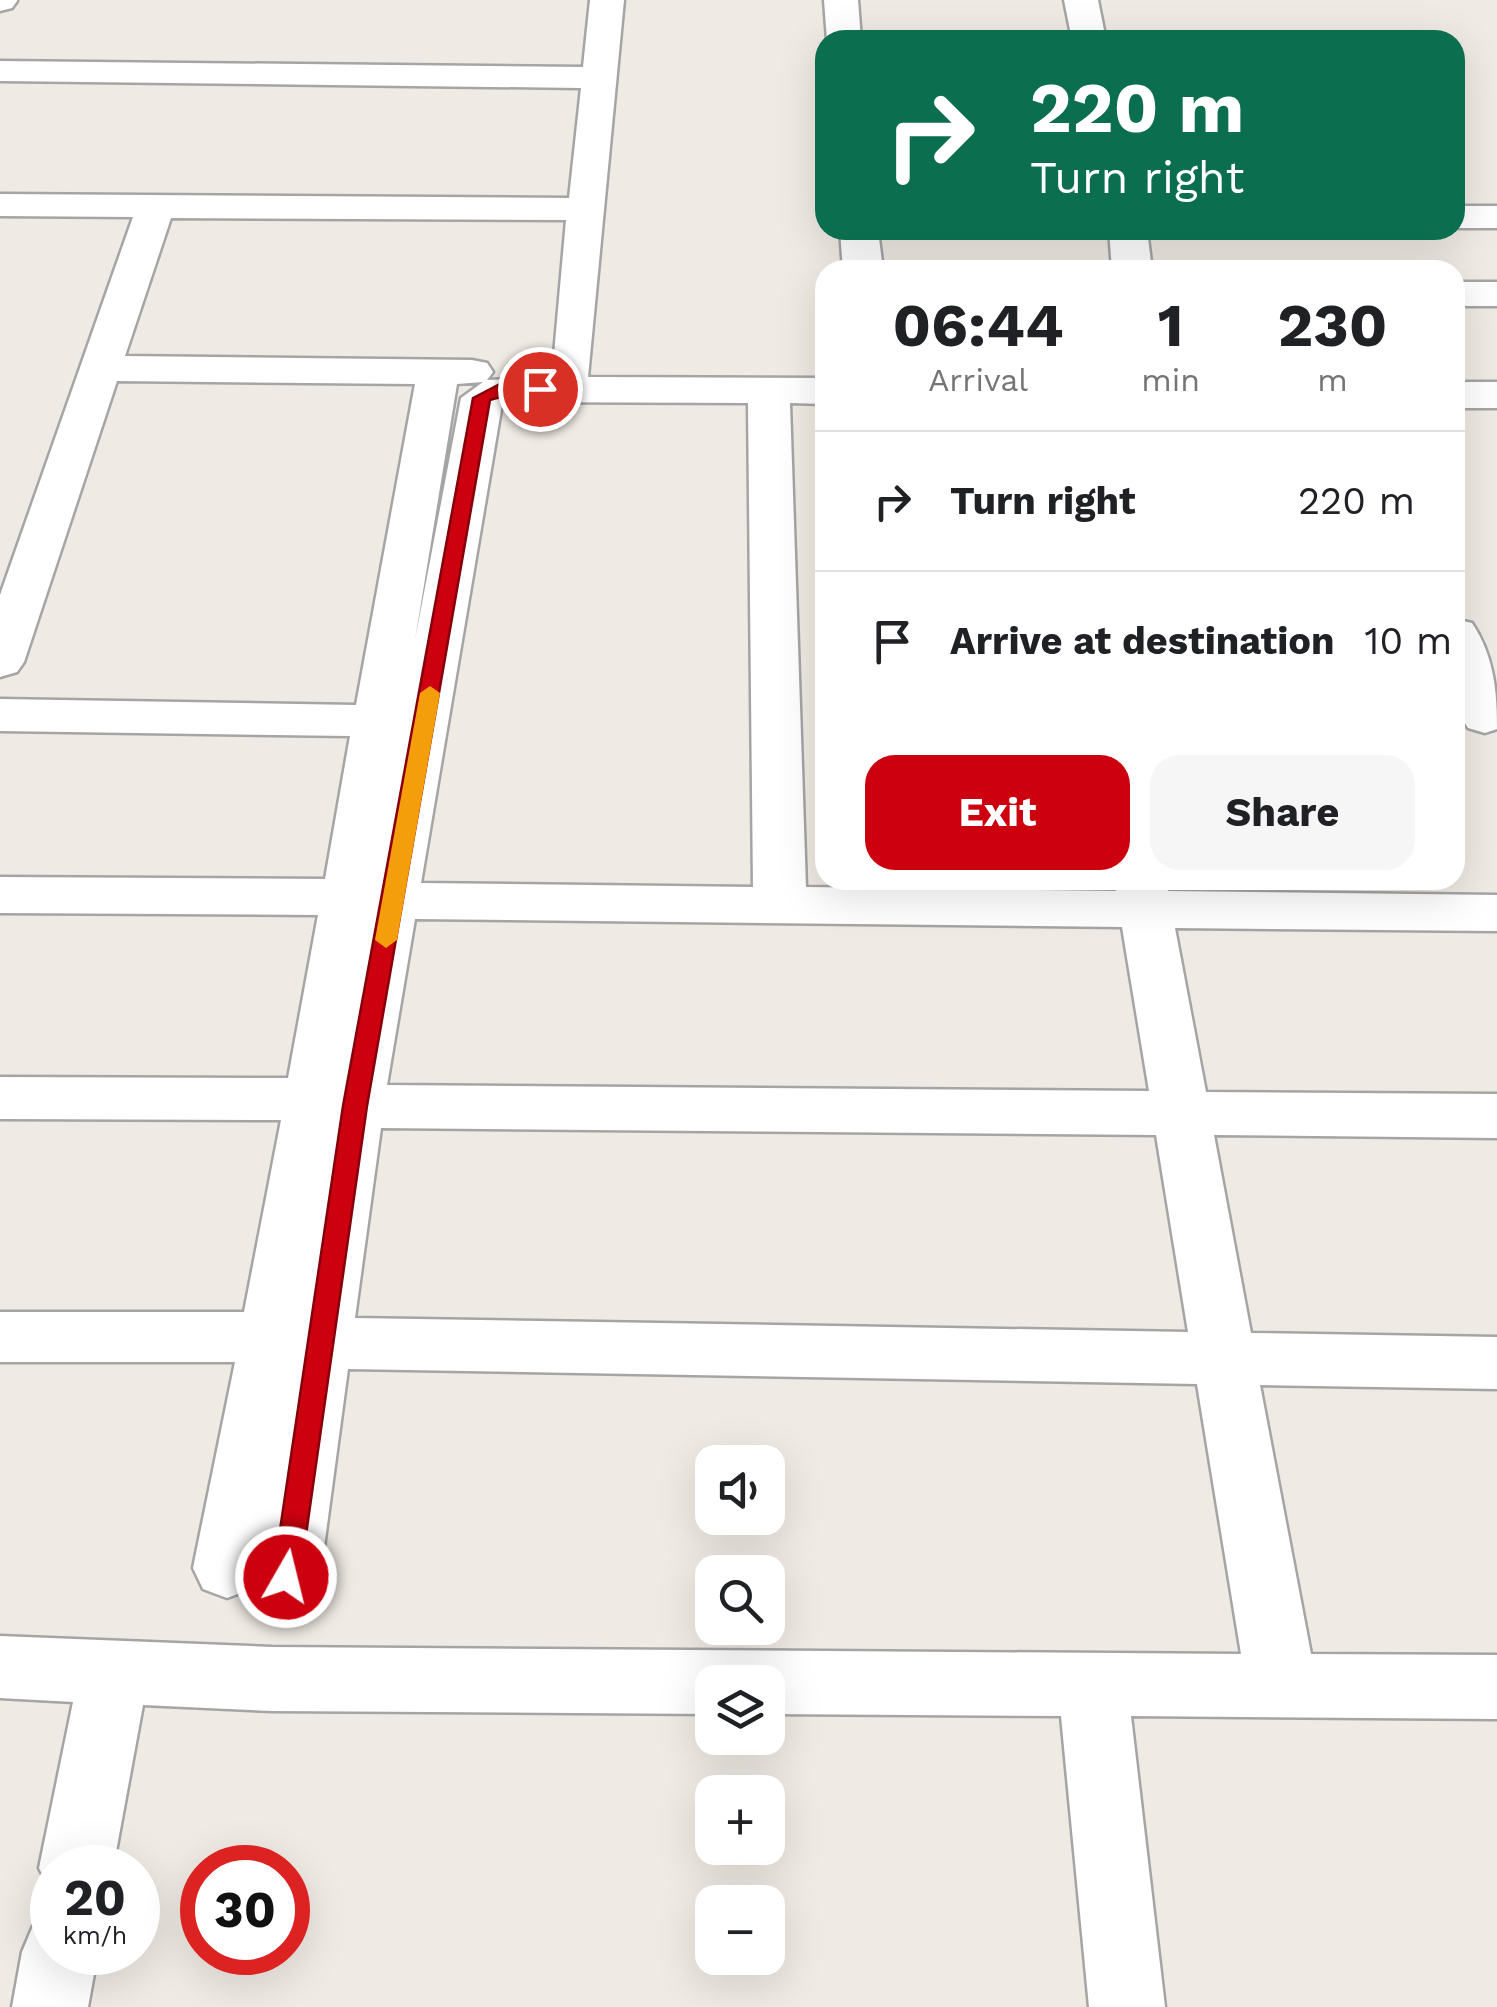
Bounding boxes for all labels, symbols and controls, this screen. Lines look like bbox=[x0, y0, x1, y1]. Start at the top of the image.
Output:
text: 220 m bbox=[1030, 67, 1244, 149]
icon: right bbox=[865, 70, 995, 200]
text: Turn right bbox=[1030, 151, 1244, 204]
text: 06:44 bbox=[892, 290, 1064, 361]
text: 1 bbox=[1158, 290, 1184, 361]
text: 230 bbox=[1278, 290, 1388, 361]
pin bbox=[498, 347, 583, 432]
text: Arrival bbox=[928, 361, 1028, 399]
text: min bbox=[1141, 361, 1200, 399]
text: m bbox=[1317, 361, 1348, 399]
icon: arrive bbox=[513, 362, 568, 417]
icon: right bbox=[865, 474, 920, 529]
text: Turn right bbox=[950, 479, 1136, 523]
text: 220 m bbox=[1298, 479, 1415, 523]
icon: arrive bbox=[865, 614, 920, 669]
text: Arrive at destination bbox=[950, 619, 1335, 663]
text: 10 m bbox=[1365, 619, 1452, 663]
button: Exit bbox=[865, 755, 1130, 870]
button: Share bbox=[1150, 755, 1415, 870]
map controls bbox=[695, 1445, 785, 1975]
button: sound bbox=[695, 1445, 785, 1535]
position arrow bbox=[234, 1525, 338, 1629]
button: search bbox=[695, 1555, 785, 1645]
button: layers bbox=[695, 1665, 785, 1755]
button: + bbox=[695, 1775, 785, 1865]
speed limit sign: 30 bbox=[180, 1845, 310, 1975]
text: 20 bbox=[64, 1868, 126, 1927]
button: − bbox=[695, 1885, 785, 1975]
text: km/h bbox=[63, 1921, 127, 1950]

